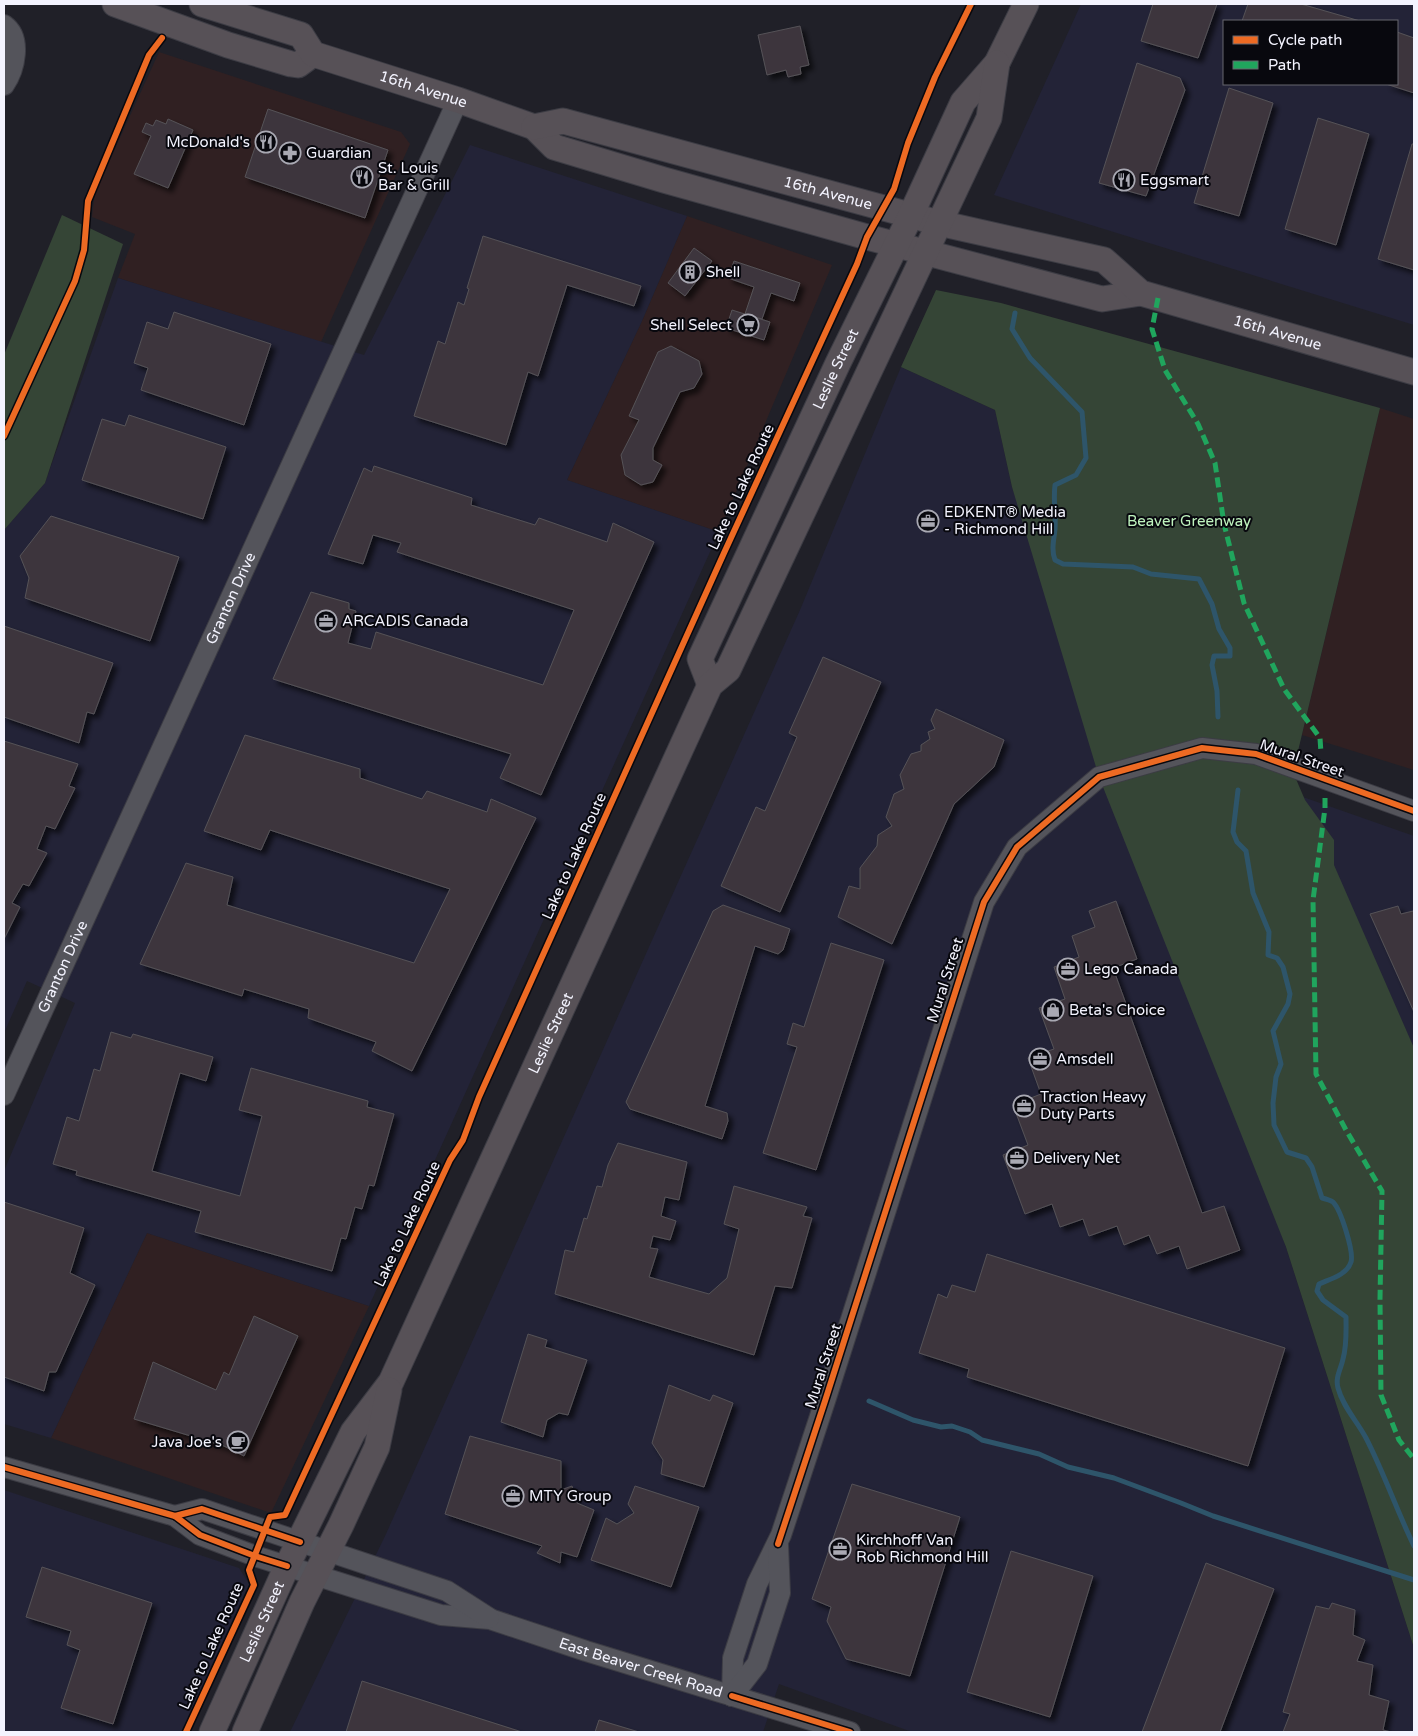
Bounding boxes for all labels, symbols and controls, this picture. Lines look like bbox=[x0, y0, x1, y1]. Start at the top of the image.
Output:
legend bbox=[1223, 20, 1398, 85]
text: Cycle path bbox=[1268, 31, 1342, 49]
text: Path bbox=[1268, 56, 1301, 74]
street label: 16th Avenue bbox=[377, 67, 470, 112]
restaurant icon: McDonald's bbox=[254, 130, 278, 154]
place label: McDonald's bbox=[166, 133, 250, 151]
pharmacy icon: Guardian bbox=[278, 141, 302, 165]
place label: Guardian bbox=[306, 144, 371, 162]
place label: St. Louis Bar & Grill bbox=[378, 159, 450, 194]
restaurant icon: St. Louis Bar & Grill bbox=[350, 165, 374, 189]
restaurant icon: Eggsmart bbox=[1112, 168, 1136, 192]
place label: Eggsmart bbox=[1140, 171, 1209, 189]
street label: 16th Avenue bbox=[781, 172, 874, 213]
building icon: Shell bbox=[678, 260, 702, 284]
place label: Shell bbox=[706, 263, 740, 281]
street label: 16th Avenue bbox=[1231, 311, 1324, 354]
supermarket icon: Shell Select bbox=[736, 313, 760, 337]
place label: Shell Select bbox=[650, 316, 732, 334]
street label: Leslie Street bbox=[809, 325, 863, 412]
street label: Lake to Lake Route bbox=[704, 421, 778, 553]
place label: EDKENT® Media - Richmond Hill bbox=[944, 503, 1066, 538]
office icon: EDKENT® Media - Richmond Hill bbox=[916, 509, 940, 533]
park label: Beaver Greenway bbox=[1127, 512, 1251, 530]
street label: Granton Drive bbox=[202, 549, 259, 647]
office icon: ARCADIS Canada bbox=[314, 609, 338, 633]
place label: ARCADIS Canada bbox=[342, 612, 468, 630]
street label: Mural Street bbox=[1257, 735, 1347, 781]
street label: Lake to Lake Route bbox=[538, 790, 610, 922]
street label: Granton Drive bbox=[34, 918, 91, 1016]
street label: Mural Street bbox=[923, 935, 967, 1025]
office icon: Lego Canada bbox=[1056, 957, 1080, 981]
place label: Lego Canada bbox=[1084, 960, 1178, 978]
street label: Leslie Street bbox=[524, 990, 577, 1077]
shop icon: Beta's Choice bbox=[1041, 998, 1065, 1022]
place label: Beta's Choice bbox=[1069, 1001, 1165, 1019]
office icon: Amsdell bbox=[1028, 1047, 1052, 1071]
place label: Amsdell bbox=[1056, 1050, 1114, 1068]
place label: Traction Heavy Duty Parts bbox=[1040, 1088, 1146, 1123]
office icon: Traction Heavy Duty Parts bbox=[1012, 1094, 1036, 1118]
office icon: Delivery Net bbox=[1005, 1146, 1029, 1170]
place label: Delivery Net bbox=[1033, 1149, 1120, 1167]
street label: Lake to Lake Route bbox=[370, 1158, 444, 1290]
street label: Mural Street bbox=[801, 1321, 845, 1411]
cafe icon: Java Joe's bbox=[226, 1430, 250, 1454]
place label: Java Joe's bbox=[151, 1433, 222, 1451]
office icon: MTY Group bbox=[501, 1484, 525, 1508]
place label: MTY Group bbox=[529, 1487, 611, 1505]
place label: Kirchhoff Van Rob Richmond Hill bbox=[856, 1531, 988, 1566]
office icon: Kirchhoff Van Rob Richmond Hill bbox=[828, 1537, 852, 1561]
street label: Leslie Street bbox=[236, 1578, 288, 1665]
street label: Lake to Lake Route bbox=[175, 1580, 247, 1712]
street label: East Beaver Creek Road bbox=[557, 1634, 725, 1701]

